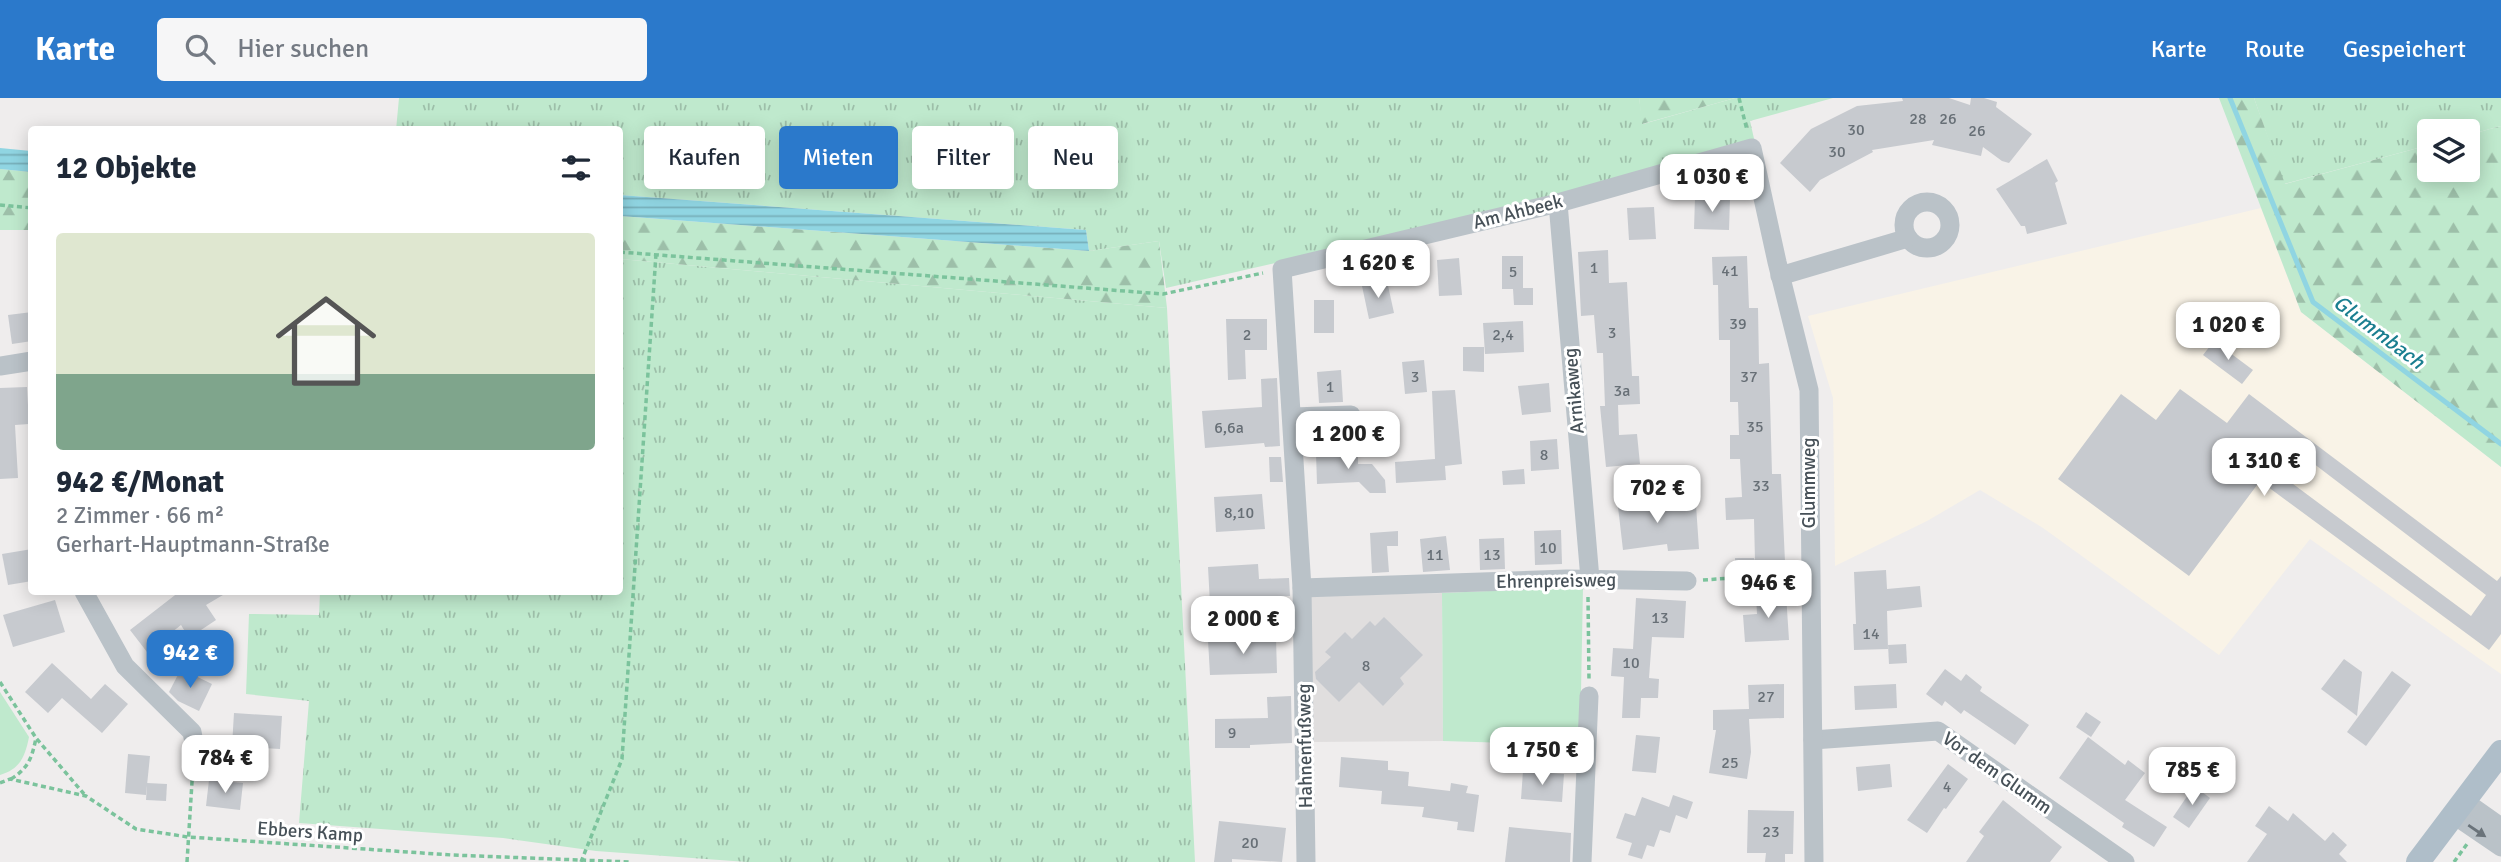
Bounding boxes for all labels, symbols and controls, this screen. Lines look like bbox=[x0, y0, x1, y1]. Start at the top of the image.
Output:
search box bbox=[157, 18, 647, 81]
text: Karte bbox=[35, 29, 115, 70]
icon: search bbox=[181, 30, 219, 68]
text: Hier suchen bbox=[237, 33, 369, 65]
text: Karte bbox=[2151, 34, 2207, 64]
text: Route bbox=[2245, 34, 2305, 64]
text: Gespeichert bbox=[2343, 34, 2466, 64]
house number: 28 bbox=[1909, 109, 1927, 129]
house number: 26 bbox=[1939, 109, 1957, 129]
map controls bbox=[2417, 119, 2480, 182]
button: layers bbox=[2417, 119, 2480, 182]
house number: 30 bbox=[1847, 120, 1865, 140]
house number: 26 bbox=[1968, 121, 1986, 141]
chip: Kaufen bbox=[644, 126, 765, 189]
chip: Mieten bbox=[779, 126, 898, 189]
chip: Filter bbox=[912, 126, 1014, 189]
chip: Neu bbox=[1028, 126, 1118, 189]
house number: 30 bbox=[1828, 142, 1846, 162]
icon: filters bbox=[557, 149, 595, 187]
text: 12 Objekte bbox=[56, 150, 197, 187]
pin: 1 030 € bbox=[1647, 155, 1777, 214]
text: 1 030 € bbox=[1676, 162, 1748, 191]
street label: Am Ahbeek bbox=[1471, 189, 1566, 235]
pin: 1 620 € bbox=[1313, 240, 1443, 300]
text: 1 620 € bbox=[1342, 248, 1414, 277]
house number: 1 bbox=[1590, 258, 1598, 278]
house number: 41 bbox=[1721, 261, 1739, 281]
house number: 5 bbox=[1509, 262, 1517, 282]
icon: home bbox=[263, 278, 389, 404]
water label: Glummbach bbox=[2328, 289, 2430, 375]
pin: 1 020 € bbox=[2163, 302, 2293, 362]
text: 1 020 € bbox=[2192, 310, 2264, 339]
house number: 39 bbox=[1729, 314, 1747, 334]
house number: 3 bbox=[1608, 323, 1616, 343]
house number: 2 bbox=[1243, 325, 1251, 345]
house number: 2,4 bbox=[1492, 325, 1514, 345]
street label: Arnikaweg bbox=[1558, 347, 1590, 435]
house number: 3 bbox=[1411, 367, 1419, 387]
house number: 37 bbox=[1740, 367, 1758, 387]
house number: 1 bbox=[1326, 377, 1334, 397]
house number: 3a bbox=[1614, 381, 1630, 401]
pin: 1 200 € bbox=[1283, 412, 1413, 471]
house number: 35 bbox=[1746, 417, 1764, 437]
house number: 6,6a bbox=[1214, 418, 1244, 438]
text: 1 200 € bbox=[1312, 419, 1384, 448]
street label: Glummweg bbox=[1797, 438, 1821, 529]
pin: 1 310 € bbox=[2199, 438, 2329, 498]
house number: 8 bbox=[1540, 445, 1548, 465]
text: 1 310 € bbox=[2228, 446, 2300, 475]
text: 942 €/Monat bbox=[56, 464, 224, 501]
pin: 702 € bbox=[1608, 466, 1706, 525]
text: 702 € bbox=[1630, 473, 1684, 502]
house number: 33 bbox=[1752, 476, 1770, 496]
text: 2 Zimmer · 66 m² bbox=[56, 501, 224, 530]
house number: 8,10 bbox=[1224, 503, 1254, 523]
text: Gerhart-Hauptmann-Straße bbox=[56, 530, 330, 559]
house number: 10 bbox=[1539, 538, 1557, 558]
house number: 11 bbox=[1426, 545, 1444, 565]
house number: 13 bbox=[1483, 545, 1501, 565]
pin: 946 € bbox=[1719, 560, 1817, 620]
street label: Ehrenpreisweg bbox=[1496, 568, 1616, 594]
text: 946 € bbox=[1741, 568, 1795, 597]
pin: 2 000 € bbox=[1178, 596, 1308, 656]
text: 2 000 € bbox=[1207, 604, 1279, 633]
house number: 13 bbox=[1651, 608, 1669, 628]
house number: 14 bbox=[1862, 624, 1880, 644]
pin: 942 € bbox=[141, 630, 239, 690]
text: 942 € bbox=[163, 638, 217, 667]
house number: 10 bbox=[1622, 653, 1640, 673]
house number: 8 bbox=[1362, 656, 1370, 676]
street label: Hahnenfußweg bbox=[1292, 683, 1318, 809]
house number: 27 bbox=[1757, 687, 1775, 707]
house number: 9 bbox=[1228, 723, 1236, 743]
street label: Vor dem Glumm bbox=[1938, 726, 2056, 820]
pin: 1 750 € bbox=[1477, 728, 1607, 787]
text: 1 750 € bbox=[1506, 735, 1578, 764]
pin: 784 € bbox=[176, 736, 274, 795]
text: 784 € bbox=[198, 743, 252, 772]
pin: 785 € bbox=[2143, 748, 2241, 807]
house number: 25 bbox=[1721, 753, 1739, 773]
text: 785 € bbox=[2165, 755, 2219, 784]
house number: 4 bbox=[1943, 777, 1952, 797]
street label: Ebbers Kamp bbox=[256, 816, 364, 848]
house number: 23 bbox=[1762, 822, 1780, 842]
one-way arrow bbox=[2468, 824, 2486, 838]
house number: 20 bbox=[1241, 833, 1259, 853]

